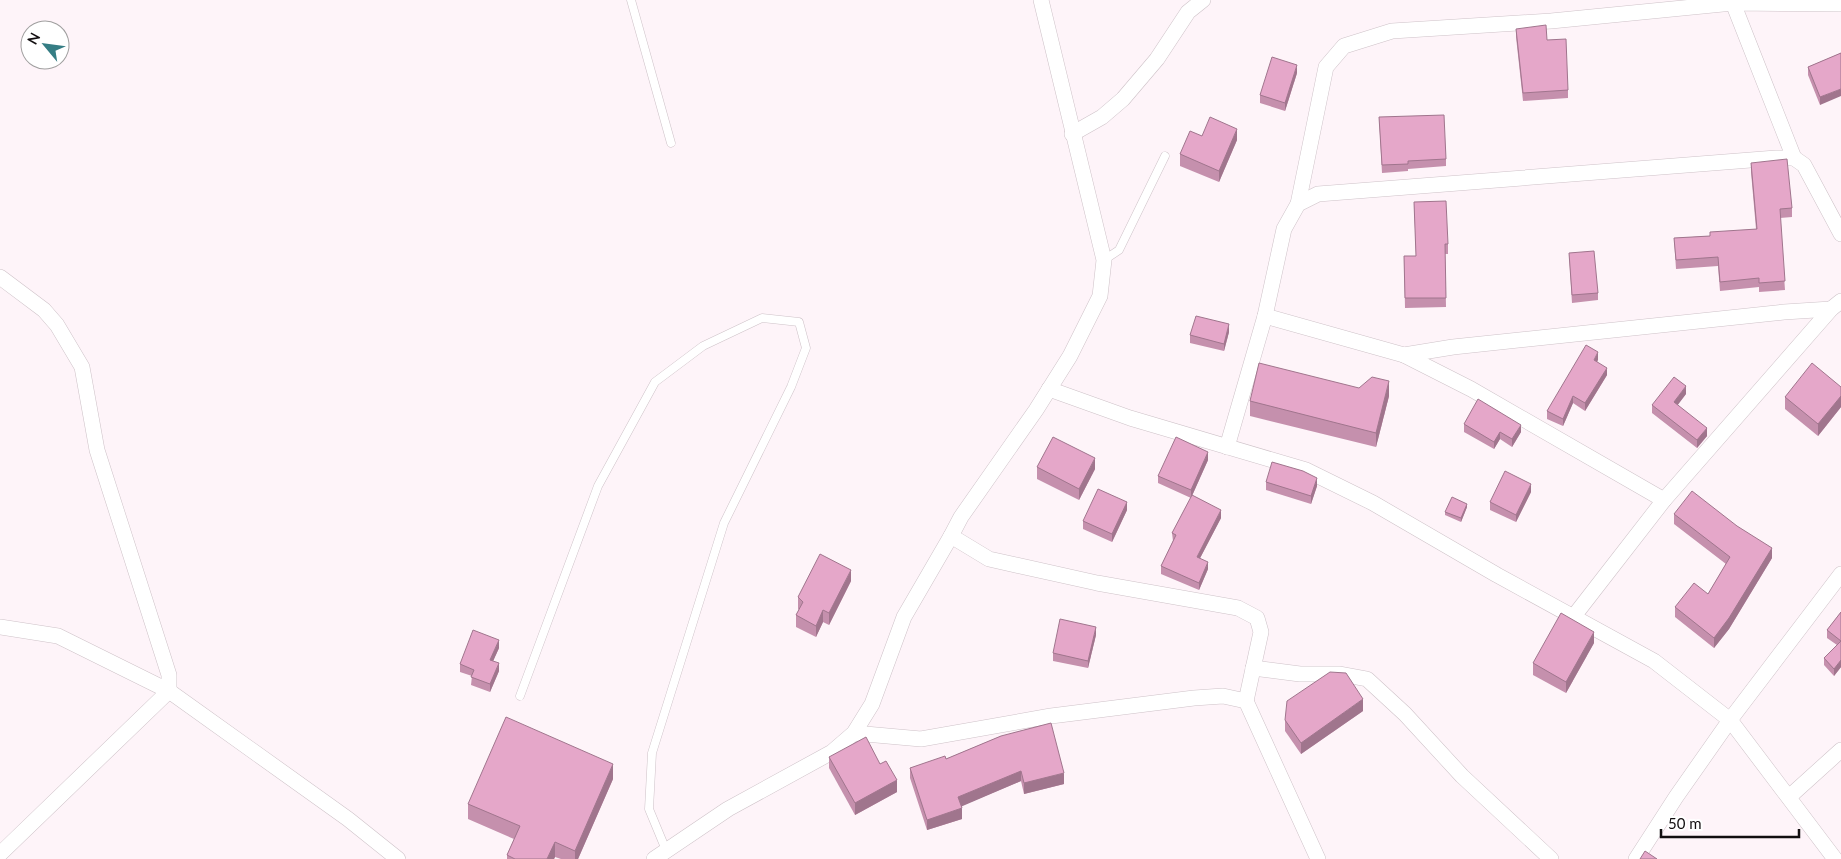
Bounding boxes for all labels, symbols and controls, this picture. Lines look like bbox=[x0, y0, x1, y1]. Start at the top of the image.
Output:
north arrow bbox=[20, 20, 70, 70]
text: N bbox=[23, 30, 43, 47]
scale bar bbox=[1661, 806, 1798, 838]
text: 50 m bbox=[1668, 814, 1702, 832]

